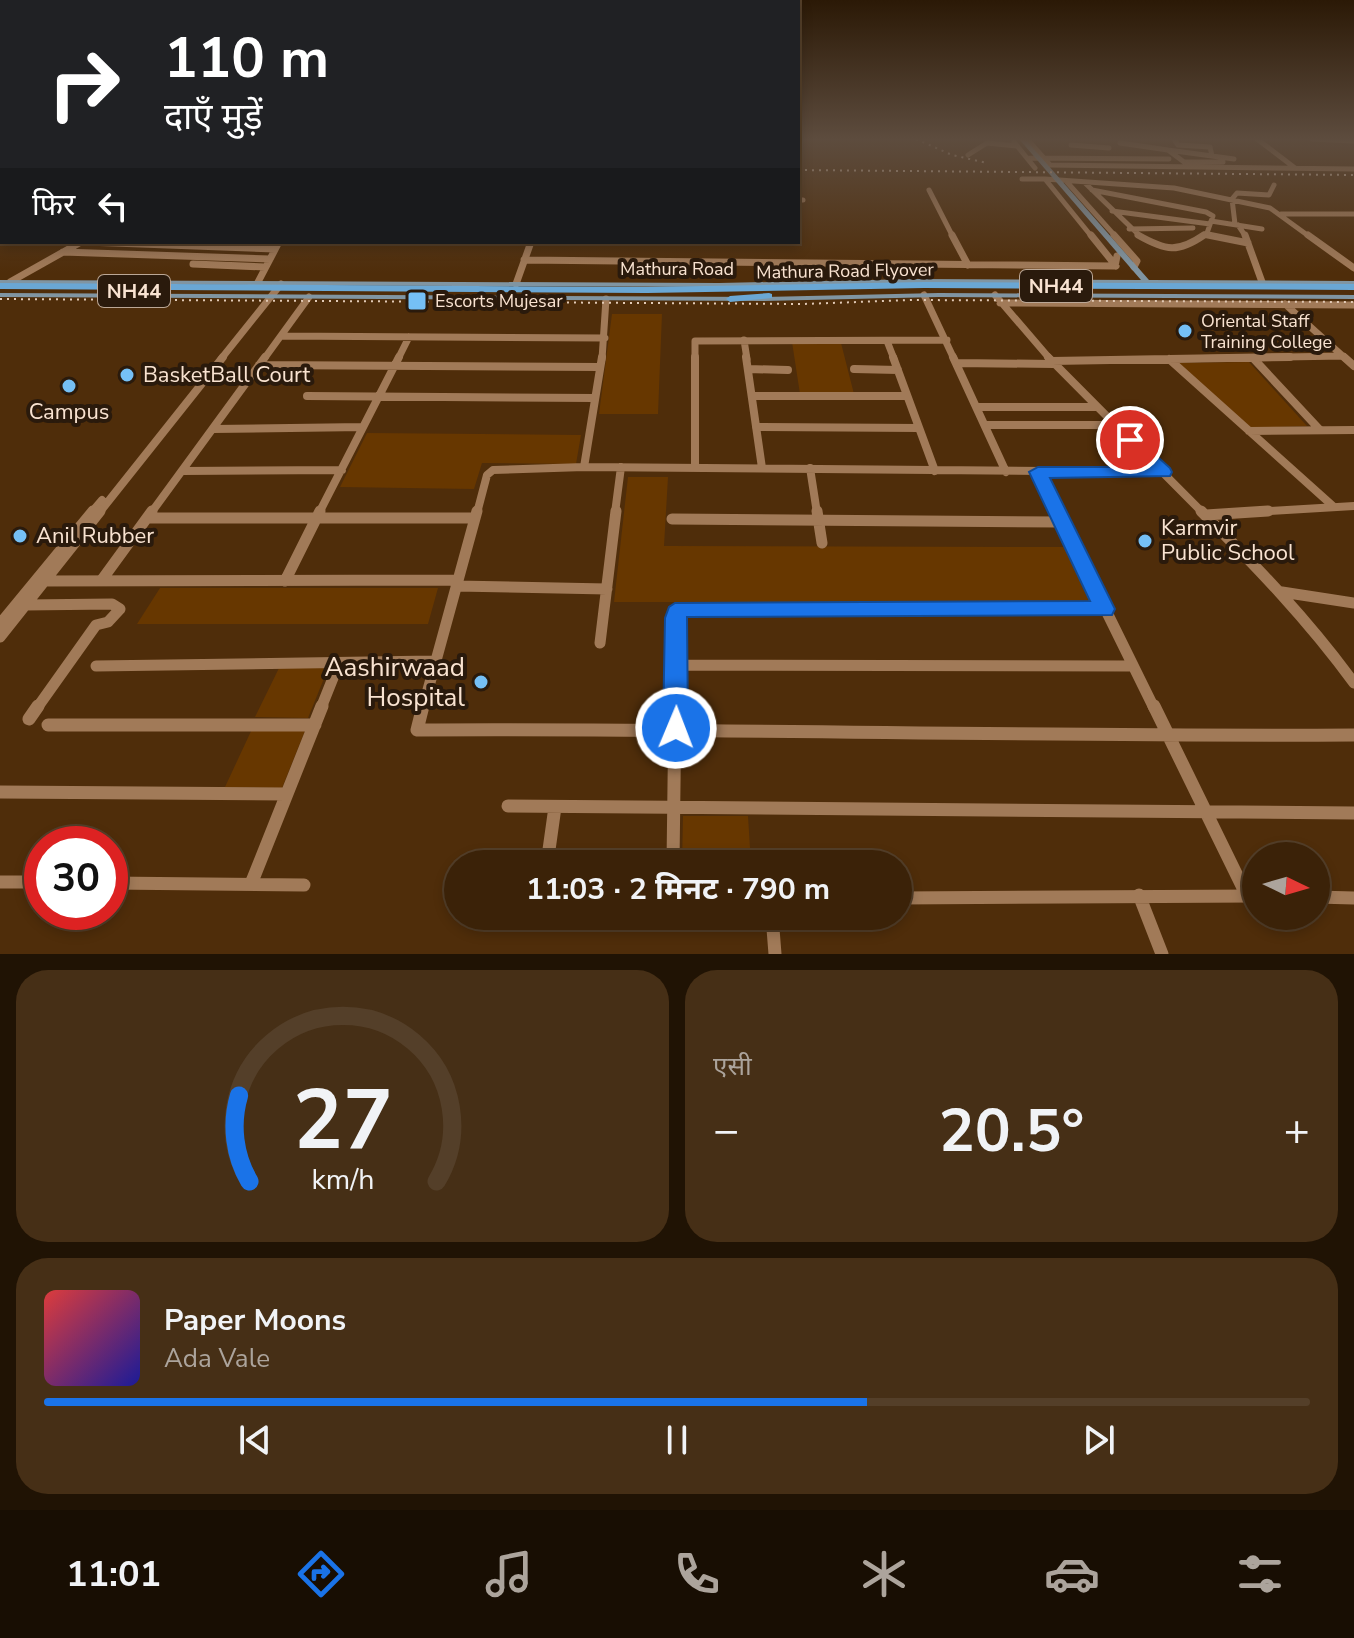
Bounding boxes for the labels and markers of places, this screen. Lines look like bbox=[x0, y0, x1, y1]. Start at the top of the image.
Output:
place label: Escorts Mujesar bbox=[435, 289, 563, 313]
marker: Escorts Mujesar bbox=[406, 290, 428, 312]
place label: Oriental Staff Training College bbox=[1201, 309, 1332, 354]
marker: Oriental Staff Training College bbox=[1176, 322, 1194, 340]
place label: BasketBall Court bbox=[143, 360, 311, 390]
marker: BasketBall Court bbox=[118, 366, 136, 384]
marker: Campus bbox=[60, 377, 78, 395]
place label: Campus bbox=[29, 397, 109, 427]
pin bbox=[1096, 406, 1164, 474]
place label: Karmvir Public School bbox=[1161, 513, 1295, 568]
place label: Anil Rubber bbox=[36, 521, 154, 551]
marker: Anil Rubber bbox=[11, 527, 29, 545]
marker: Karmvir Public School bbox=[1136, 532, 1154, 550]
place label: Aashirwaad Hospital bbox=[325, 650, 465, 715]
marker: Aashirwaad Hospital bbox=[472, 673, 490, 691]

